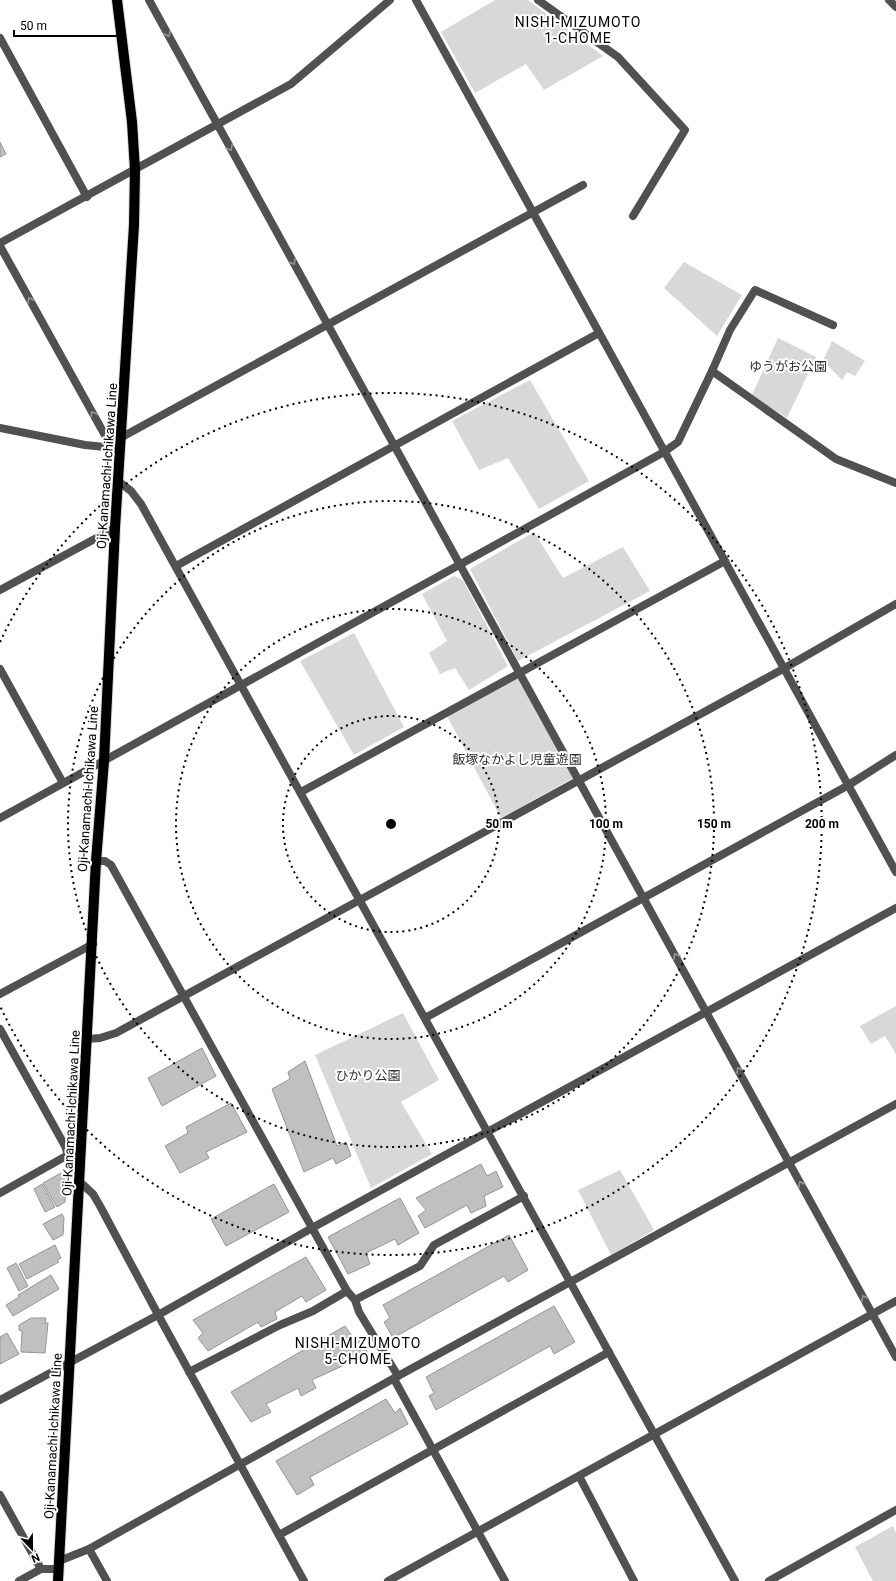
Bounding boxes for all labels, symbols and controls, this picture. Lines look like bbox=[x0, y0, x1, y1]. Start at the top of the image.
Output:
scale bar bbox=[14, 12, 122, 38]
district label: NISHI-MIZUMOTO 1-CHOME bbox=[515, 14, 641, 46]
text: 50 m bbox=[20, 19, 47, 33]
one-way arrow bbox=[163, 30, 170, 37]
one-way arrow bbox=[226, 144, 233, 151]
one-way arrow bbox=[288, 258, 295, 265]
one-way arrow bbox=[28, 297, 35, 305]
park label: ゆうがお公園 bbox=[749, 359, 827, 374]
street label: Oji-Kanamachi-Ichikawa Line bbox=[94, 383, 120, 549]
one-way arrow bbox=[91, 411, 98, 418]
street label: Oji-Kanamachi-Ichikawa Line bbox=[75, 706, 101, 872]
park label: 飯塚なかよし児童遊園 bbox=[452, 752, 582, 767]
centre of rings bbox=[384, 817, 398, 831]
text: 50 m bbox=[485, 817, 513, 831]
text: 100 m bbox=[589, 817, 623, 831]
text: 150 m bbox=[697, 817, 731, 831]
text: 200 m bbox=[805, 817, 839, 831]
one-way arrow bbox=[674, 953, 681, 960]
street label: Oji-Kanamachi-Ichikawa Line bbox=[59, 1030, 83, 1196]
one-way arrow bbox=[736, 1067, 744, 1074]
park label: ひかり公園 bbox=[335, 1068, 401, 1083]
one-way arrow bbox=[799, 1181, 806, 1188]
one-way arrow bbox=[861, 1295, 868, 1302]
district label: NISHI-MIZUMOTO 5-CHOME bbox=[295, 1335, 421, 1367]
street label: Oji-Kanamachi-Ichikawa Line bbox=[41, 1353, 65, 1519]
north arrow bbox=[12, 1529, 52, 1569]
text: N bbox=[29, 1550, 42, 1565]

